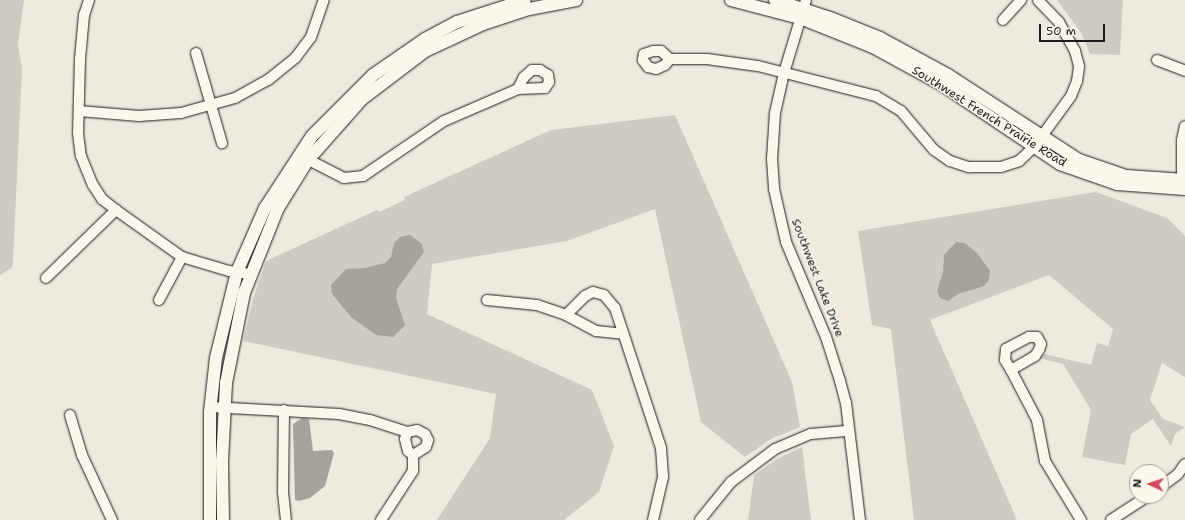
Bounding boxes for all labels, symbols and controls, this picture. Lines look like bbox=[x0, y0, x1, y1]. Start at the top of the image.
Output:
scale bar bbox=[1041, 16, 1107, 42]
text: 50 m bbox=[1046, 23, 1076, 39]
street label: Southwest French Prairie Road bbox=[909, 63, 1069, 171]
street label: Southwest Lake Drive bbox=[788, 217, 846, 339]
north arrow bbox=[1129, 464, 1169, 504]
text: N bbox=[1130, 479, 1145, 488]

